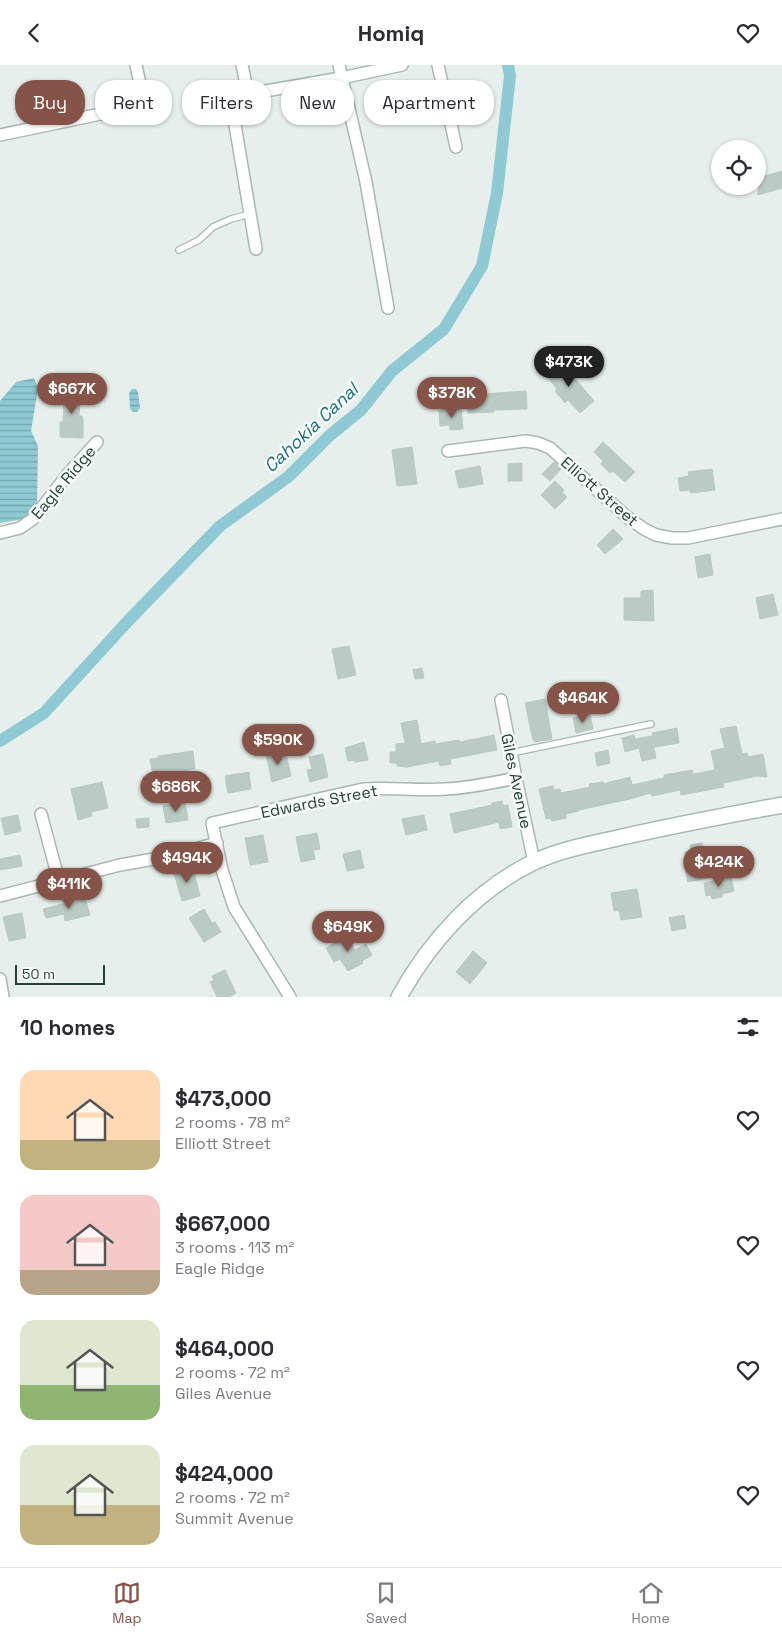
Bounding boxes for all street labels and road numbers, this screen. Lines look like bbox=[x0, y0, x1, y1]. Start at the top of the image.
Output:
street label: Eagle Ridge bbox=[26, 441, 100, 523]
street label: Elliott Street bbox=[556, 452, 643, 531]
street label: Giles Avenue bbox=[496, 732, 537, 831]
street label: Edwards Street bbox=[259, 780, 379, 823]

